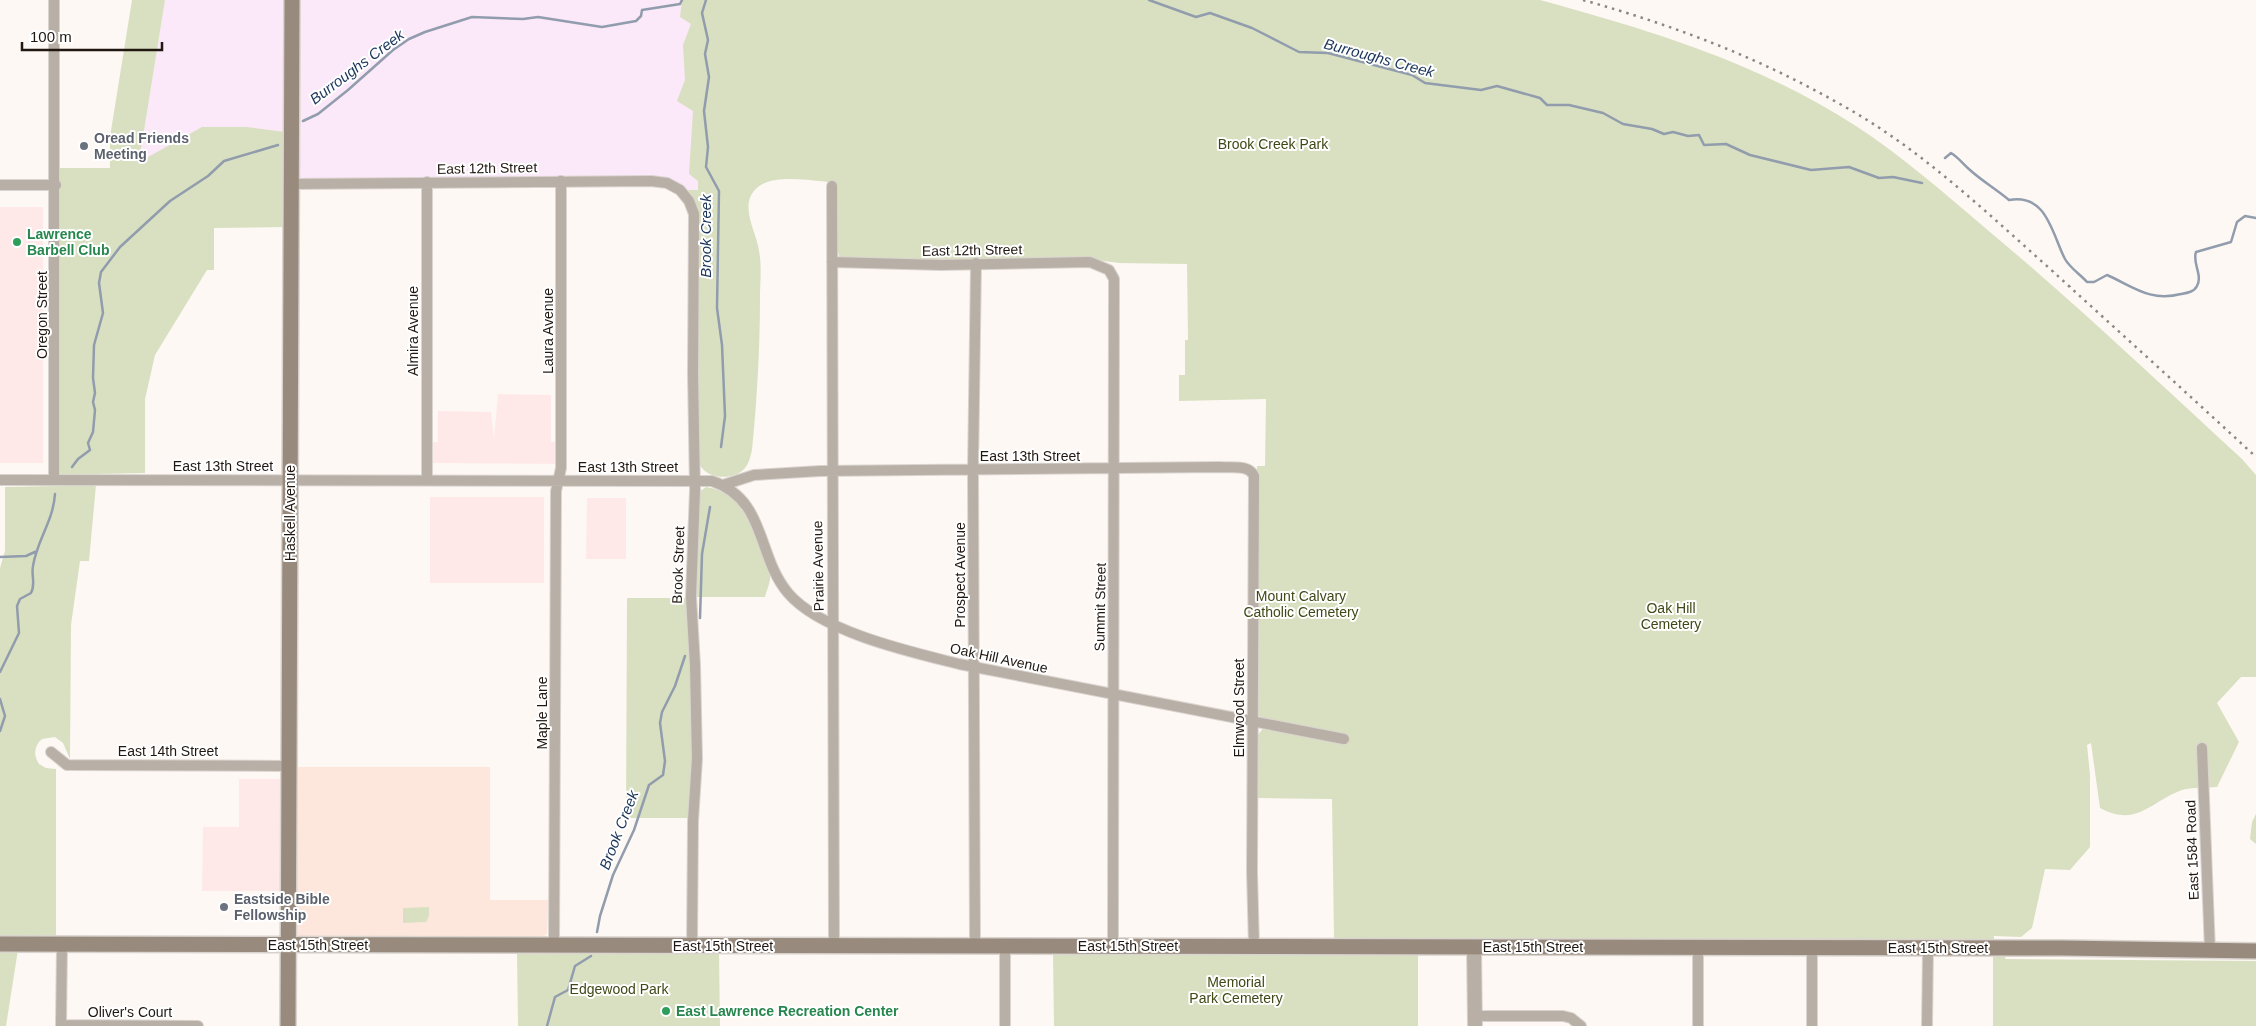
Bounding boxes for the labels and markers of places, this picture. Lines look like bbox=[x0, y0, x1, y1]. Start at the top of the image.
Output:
place label: Oread Friends Meeting bbox=[94, 130, 189, 162]
marker: Oread Friends Meeting bbox=[78, 140, 90, 152]
place label: Lawrence Barbell Club bbox=[27, 226, 109, 258]
marker: Lawrence Barbell Club bbox=[11, 236, 23, 248]
place label: Eastside Bible Fellowship bbox=[234, 891, 330, 923]
marker: Eastside Bible Fellowship bbox=[218, 901, 230, 913]
place label: East Lawrence Recreation Center bbox=[676, 1003, 899, 1019]
marker: East Lawrence Recreation Center bbox=[660, 1005, 672, 1017]

